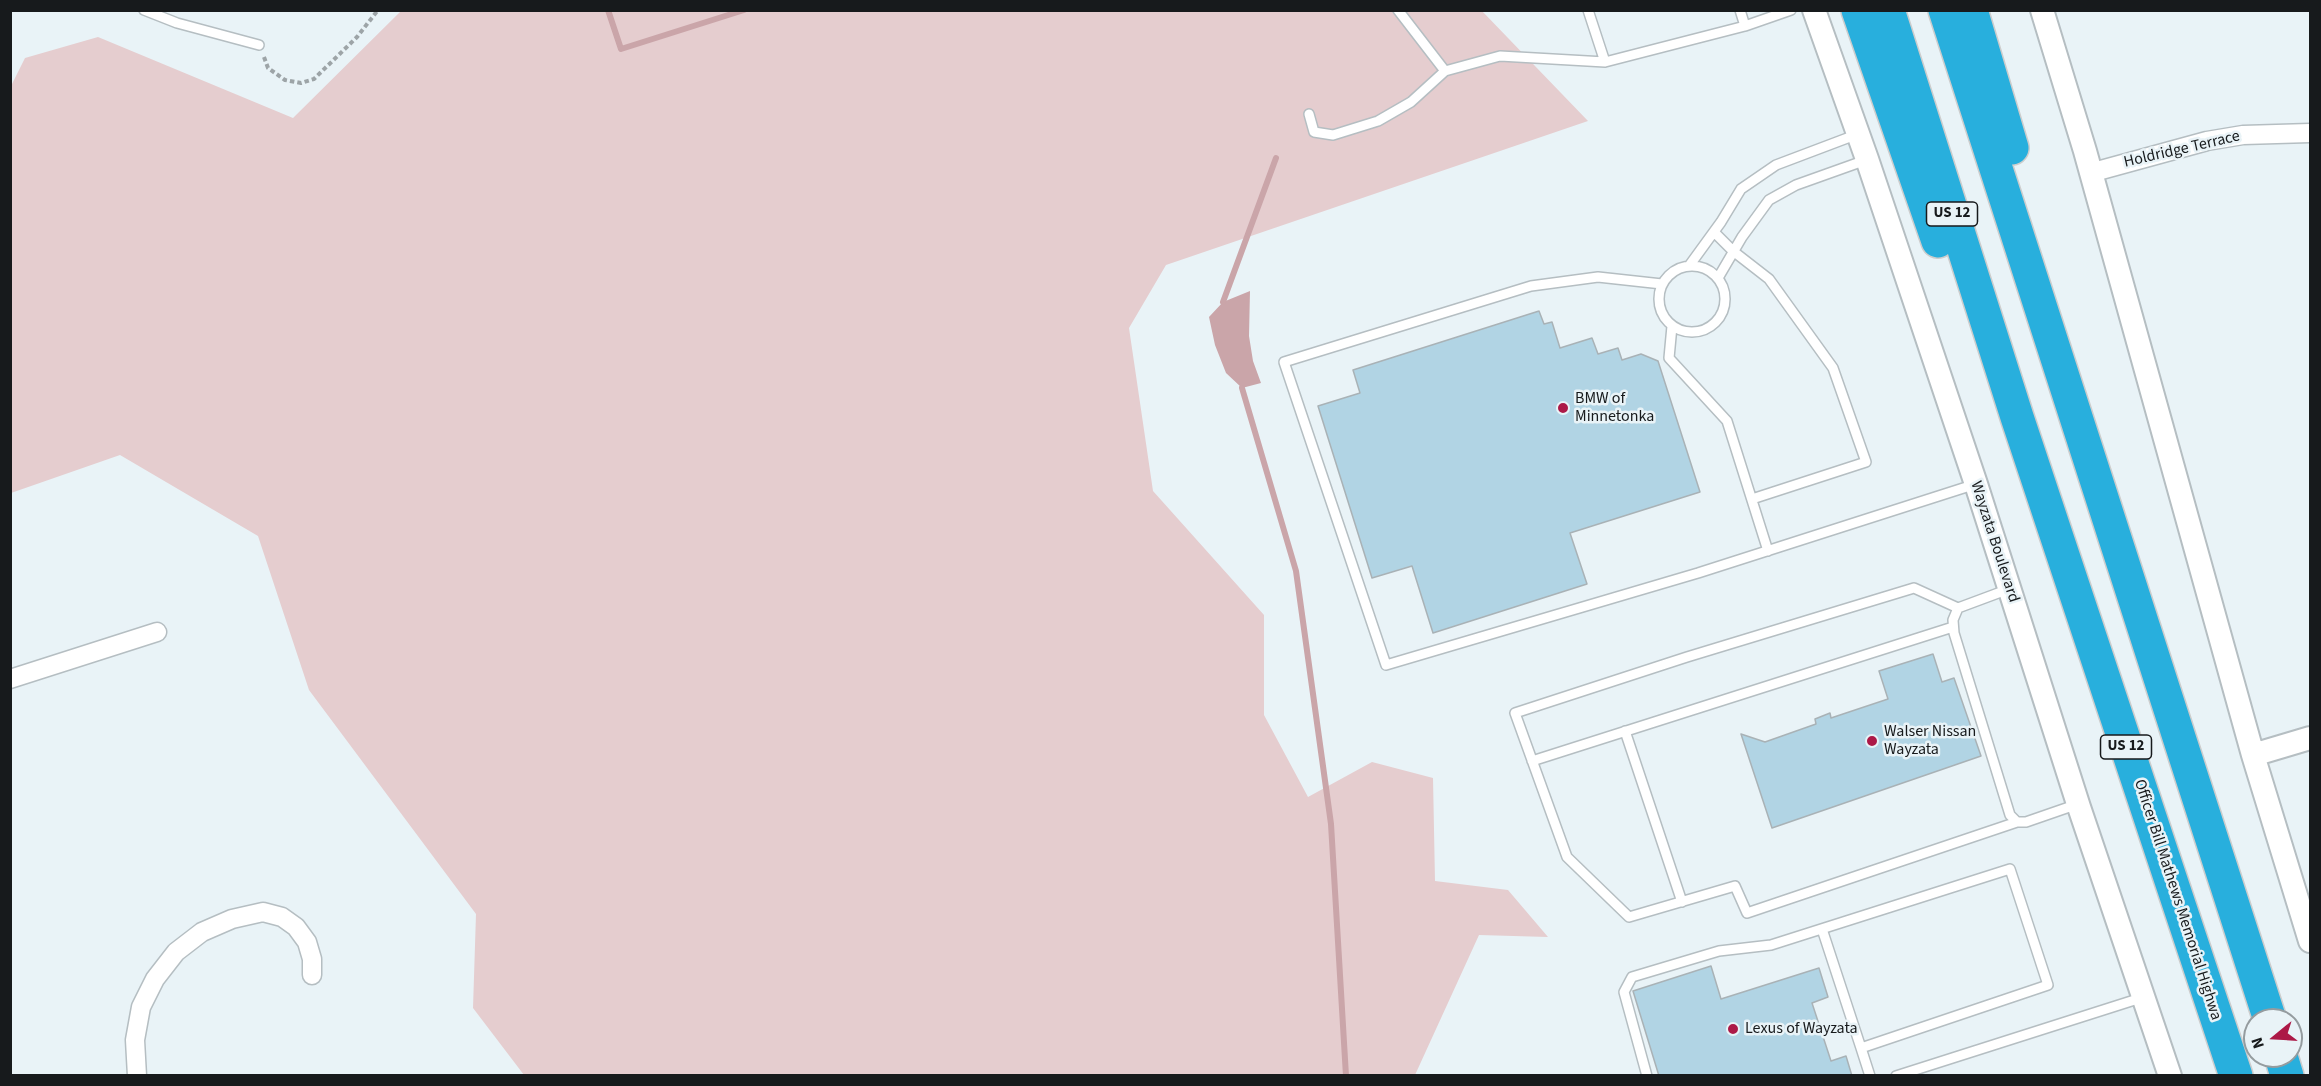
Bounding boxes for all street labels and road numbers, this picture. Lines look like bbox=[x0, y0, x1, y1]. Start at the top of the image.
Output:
street label: Holdridge Terrace bbox=[2122, 127, 2242, 173]
road number: US 12 bbox=[1926, 202, 1978, 226]
street label: Wayzata Boulevard bbox=[1965, 479, 2023, 605]
road number: US 12 bbox=[2100, 735, 2152, 759]
street label: Officer Bill Mathews Memorial Highwa bbox=[2129, 777, 2225, 1023]

